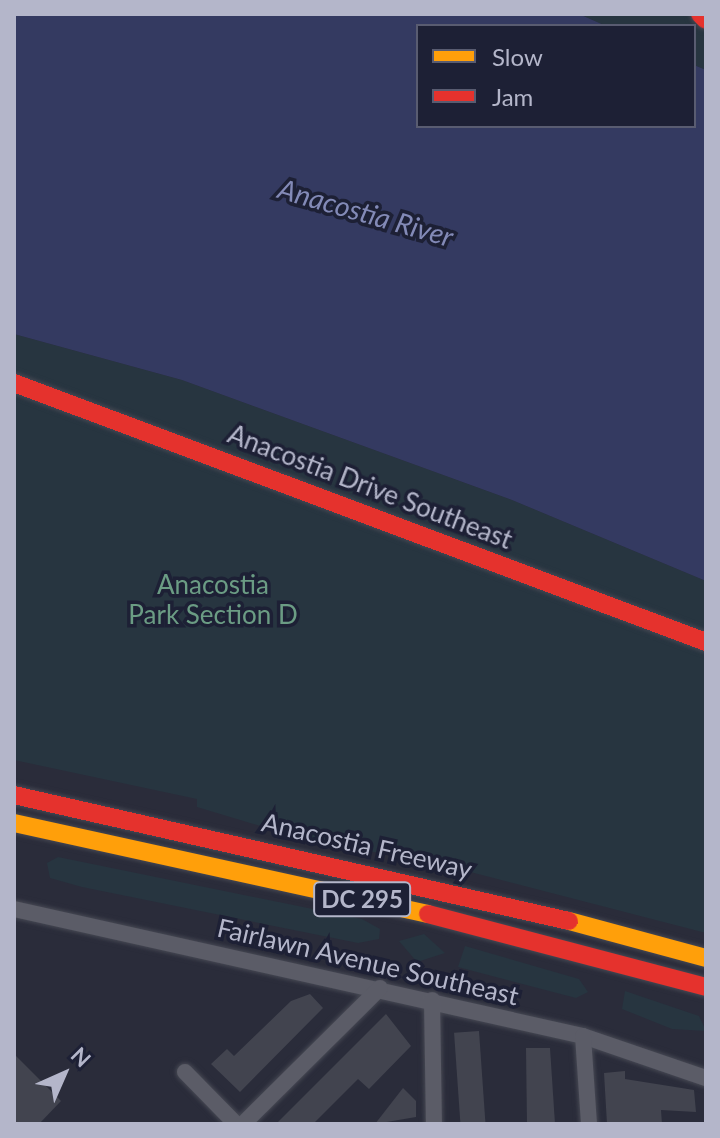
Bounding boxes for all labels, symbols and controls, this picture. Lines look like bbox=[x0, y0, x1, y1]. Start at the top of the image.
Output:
legend bbox=[416, 24, 696, 128]
text: Slow bbox=[492, 42, 543, 71]
text: Jam bbox=[492, 82, 533, 111]
water label: Anacostia River bbox=[275, 171, 457, 253]
street label: Anacostia Drive Southeast bbox=[224, 418, 516, 556]
park label: Anacostia Park Section D bbox=[128, 569, 298, 630]
street label: Anacostia Freeway bbox=[259, 807, 475, 885]
road number: DC 295 bbox=[312, 879, 412, 919]
street label: Fairlawn Avenue Southeast bbox=[214, 912, 522, 1012]
north arrow bbox=[24, 1034, 104, 1114]
text: N bbox=[66, 1041, 97, 1072]

